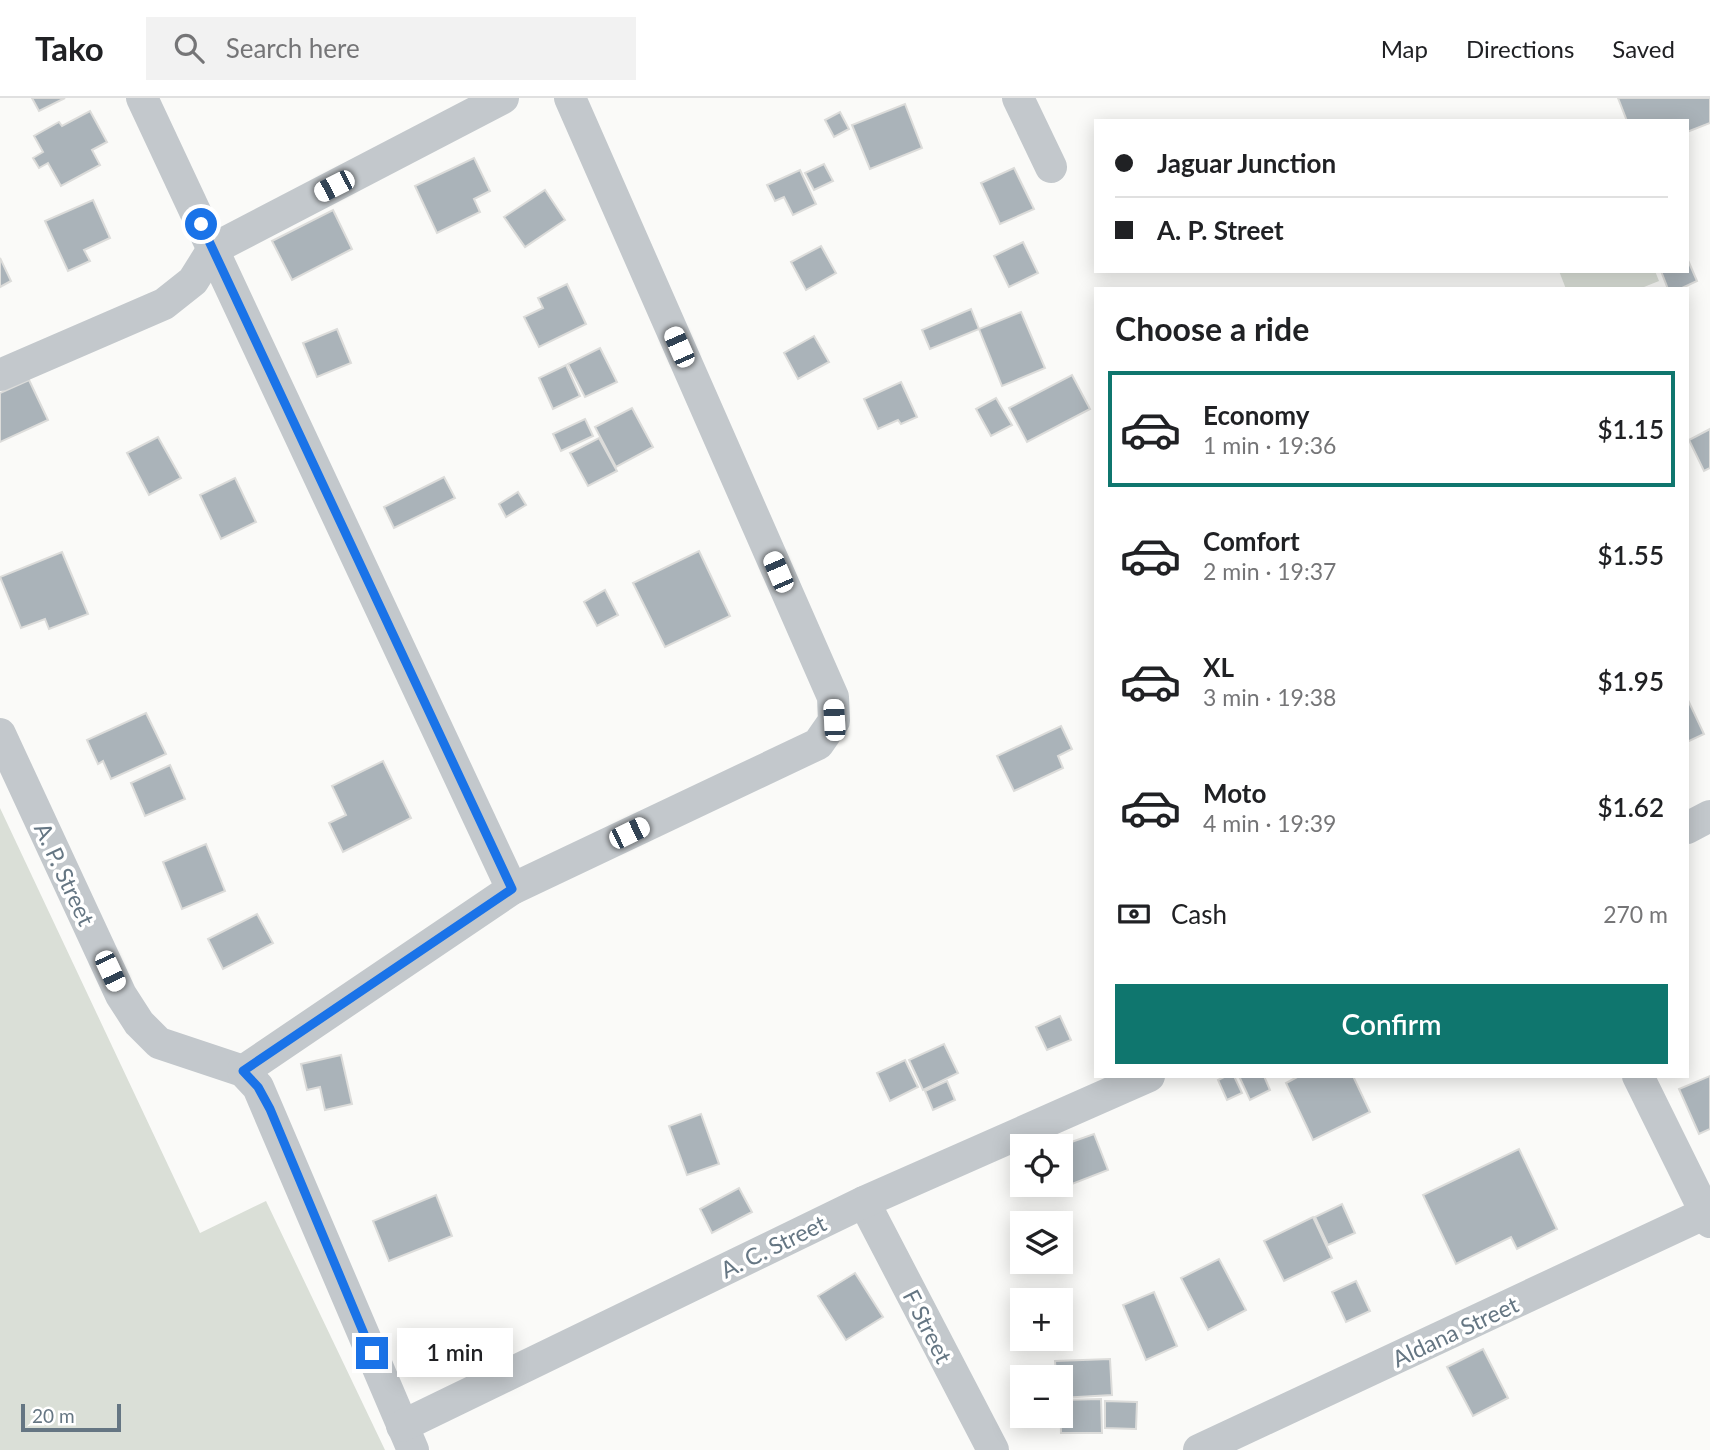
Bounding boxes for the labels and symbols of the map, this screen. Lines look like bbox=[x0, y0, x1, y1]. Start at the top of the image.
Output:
car bbox=[311, 167, 358, 205]
route start bbox=[185, 208, 217, 240]
car bbox=[661, 324, 698, 370]
car bbox=[761, 549, 796, 595]
car bbox=[823, 698, 846, 742]
car bbox=[606, 814, 653, 852]
street label: A. P. Street bbox=[29, 818, 101, 931]
car bbox=[92, 948, 129, 994]
street label: A. C. Street bbox=[716, 1208, 831, 1284]
street label: F Street bbox=[898, 1284, 959, 1368]
street label: Aldana Street bbox=[1387, 1289, 1523, 1372]
callout: 1 min bbox=[396, 1328, 512, 1378]
route end bbox=[356, 1337, 388, 1369]
scale bar bbox=[21, 1401, 121, 1433]

